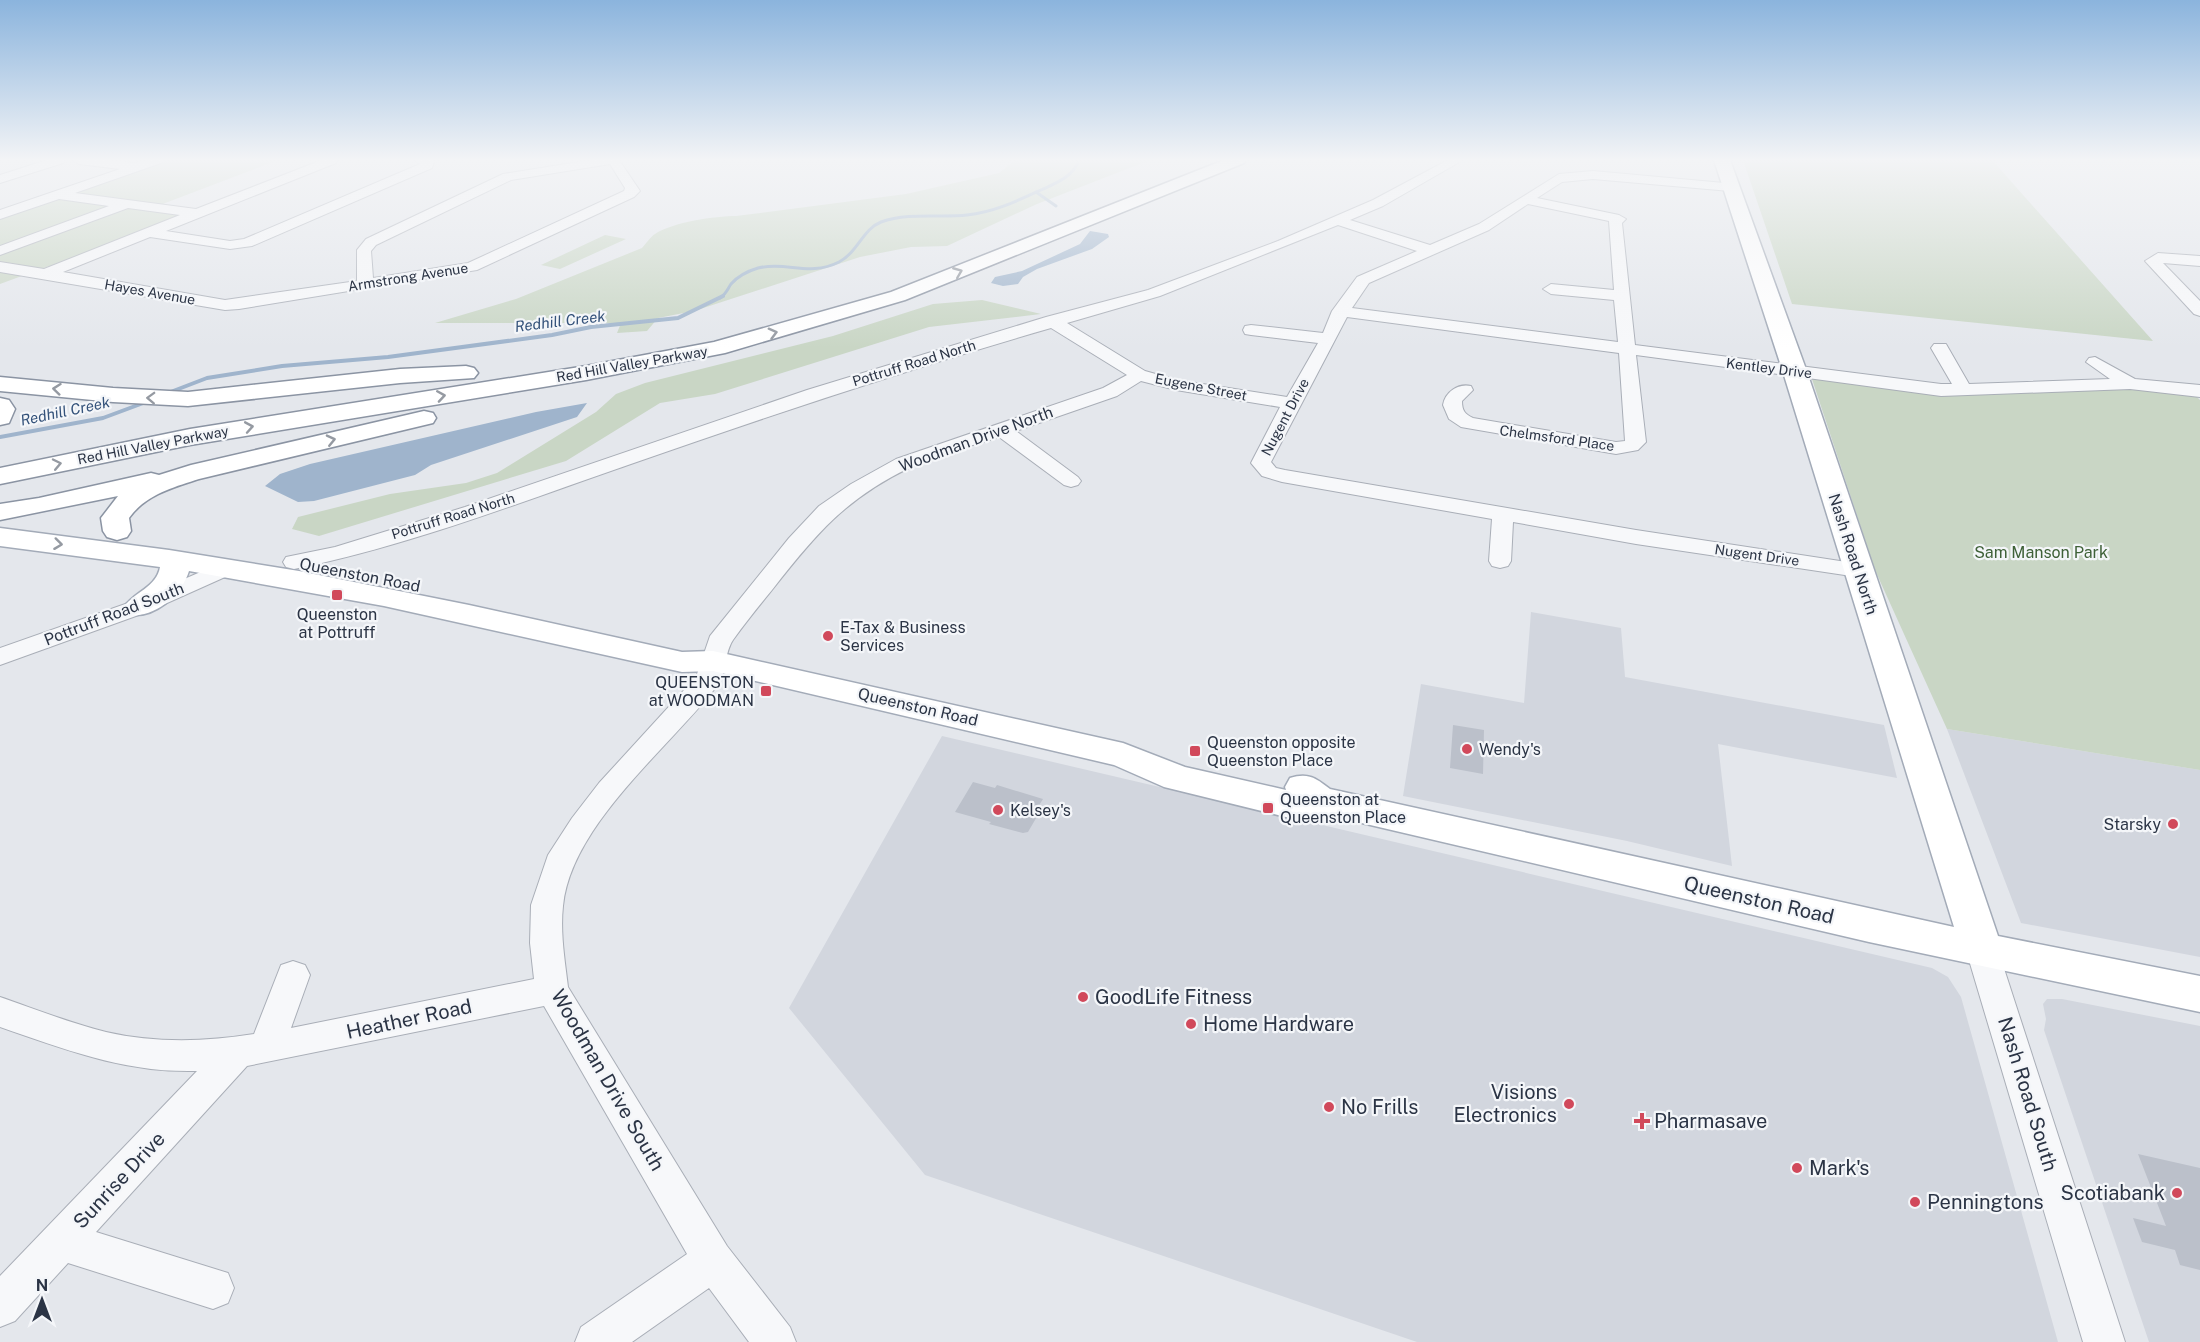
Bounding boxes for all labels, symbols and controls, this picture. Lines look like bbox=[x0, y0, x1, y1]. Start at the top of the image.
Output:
street label: Armstrong Avenue bbox=[347, 260, 469, 294]
one-way arrow bbox=[953, 267, 963, 280]
street label: Hayes Avenue bbox=[103, 276, 197, 308]
water label: Redhill Creek bbox=[514, 307, 607, 335]
one-way arrow bbox=[767, 328, 778, 340]
street label: Pottruff Road North bbox=[850, 337, 978, 389]
street label: Red Hill Valley Parkway bbox=[555, 343, 709, 385]
street label: Kentley Drive bbox=[1725, 355, 1813, 381]
street label: Eugene Street bbox=[1154, 370, 1248, 404]
street label: Nugent Drive bbox=[1258, 376, 1312, 458]
one-way arrow bbox=[52, 383, 61, 395]
one-way arrow bbox=[436, 390, 446, 402]
one-way arrow bbox=[146, 391, 155, 404]
water label: Redhill Creek bbox=[19, 393, 112, 429]
street label: Woodman Drive North bbox=[896, 402, 1056, 476]
one-way arrow bbox=[243, 421, 253, 434]
street label: Red Hill Valley Parkway bbox=[76, 422, 230, 467]
street label: Chelmsford Place bbox=[1499, 422, 1615, 454]
one-way arrow bbox=[326, 434, 336, 447]
one-way arrow bbox=[52, 458, 62, 471]
street label: Pottruff Road North bbox=[389, 490, 517, 542]
street label: Nash Road North bbox=[1824, 491, 1882, 617]
one-way arrow bbox=[54, 537, 63, 550]
street label: Nugent Drive bbox=[1714, 541, 1800, 569]
park label: Sam Manson Park bbox=[1974, 543, 2108, 562]
street label: Queenston Road bbox=[298, 554, 422, 596]
street label: Pottruff Road South bbox=[41, 579, 187, 649]
marker: Queenston at Pottruff bbox=[330, 588, 344, 602]
place label: Queenston at Pottruff bbox=[297, 605, 377, 642]
place label: E-Tax & Business Services bbox=[840, 618, 966, 655]
marker: E-Tax & Business Services bbox=[821, 629, 835, 643]
place label: QUEENSTON at WOODMAN bbox=[649, 673, 754, 710]
marker: QUEENSTON at WOODMAN bbox=[759, 684, 773, 698]
street label: Queenston Road bbox=[856, 684, 980, 730]
place label: Queenston opposite Queenston Place bbox=[1207, 733, 1356, 770]
place label: Wendy's bbox=[1479, 740, 1541, 759]
marker: Wendy's bbox=[1460, 742, 1474, 756]
marker: Queenston opposite Queenston Place bbox=[1188, 744, 1202, 758]
place label: Queenston at Queenston Place bbox=[1280, 790, 1406, 827]
place label: Kelsey's bbox=[1010, 801, 1071, 820]
marker: Queenston at Queenston Place bbox=[1261, 801, 1275, 815]
marker: Kelsey's bbox=[991, 803, 1005, 817]
place label: Starsky bbox=[2104, 815, 2161, 834]
marker: Starsky bbox=[2166, 817, 2180, 831]
street label: Queenston Road bbox=[1682, 871, 1836, 929]
street label: Woodman Drive South bbox=[546, 985, 670, 1175]
place label: GoodLife Fitness bbox=[1095, 985, 1252, 1009]
marker: GoodLife Fitness bbox=[1076, 990, 1090, 1004]
street label: Heather Road bbox=[344, 994, 474, 1044]
place label: Home Hardware bbox=[1203, 1012, 1354, 1036]
street label: Nash Road South bbox=[1993, 1014, 2063, 1174]
marker: Home Hardware bbox=[1184, 1017, 1198, 1031]
place label: Visions Electronics bbox=[1453, 1080, 1557, 1127]
place label: No Frills bbox=[1341, 1095, 1418, 1119]
marker: Visions Electronics bbox=[1562, 1097, 1576, 1111]
marker: No Frills bbox=[1322, 1100, 1336, 1114]
place label: Pharmasave bbox=[1654, 1109, 1767, 1133]
marker: Pharmasave bbox=[1635, 1114, 1649, 1128]
street label: Sunrise Drive bbox=[68, 1127, 170, 1233]
place label: Mark's bbox=[1809, 1156, 1869, 1180]
marker: Mark's bbox=[1790, 1161, 1804, 1175]
place label: Scotiabank bbox=[2061, 1181, 2165, 1205]
marker: Scotiabank bbox=[2170, 1186, 2184, 1200]
place label: Penningtons bbox=[1927, 1190, 2044, 1214]
marker: Penningtons bbox=[1908, 1195, 1922, 1209]
north arrow bbox=[12, 1270, 72, 1330]
text: N bbox=[36, 1276, 48, 1295]

